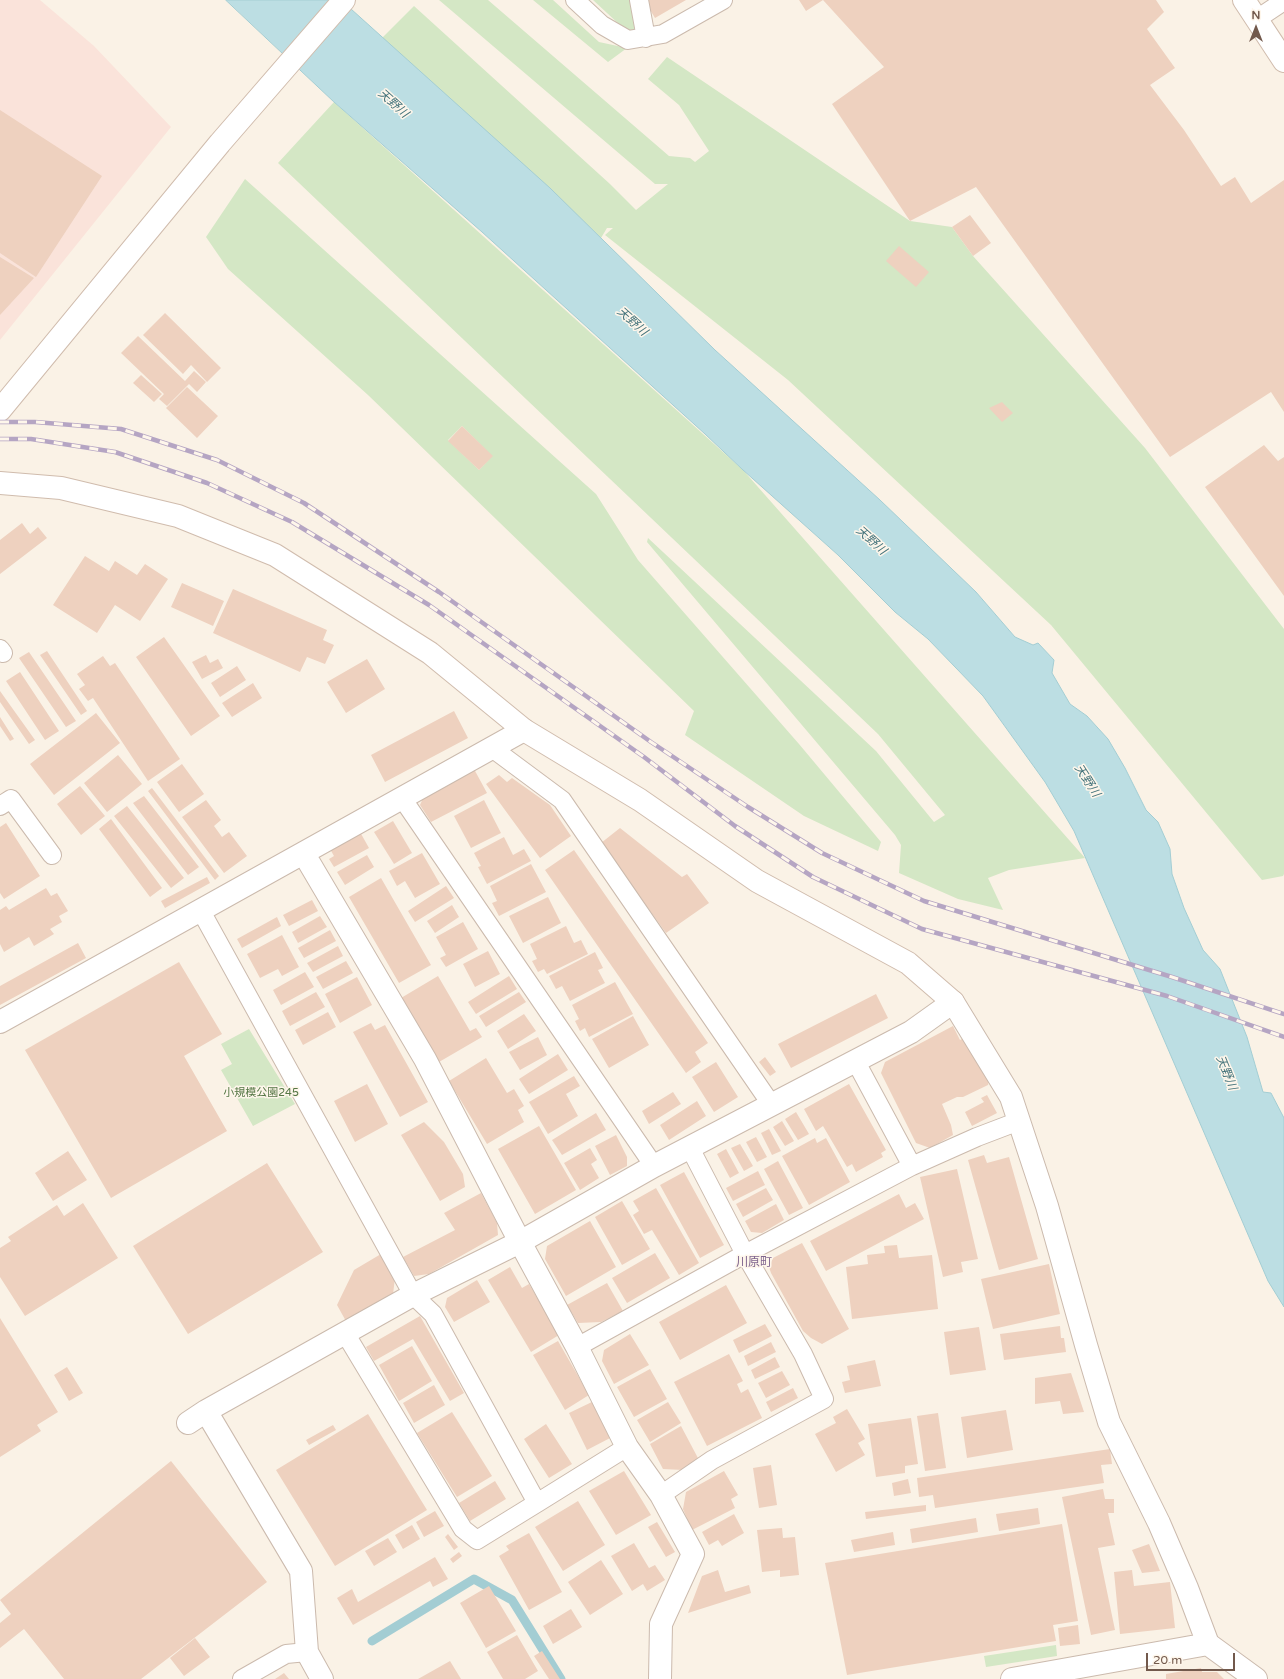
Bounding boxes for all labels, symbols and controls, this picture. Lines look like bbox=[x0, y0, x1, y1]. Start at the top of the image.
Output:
north arrow bbox=[1236, 8, 1276, 48]
text: N bbox=[1252, 9, 1260, 22]
water label: 天野川 bbox=[375, 87, 411, 121]
water label: 天野川 bbox=[614, 305, 650, 339]
water label: 天野川 bbox=[853, 524, 889, 558]
water label: 天野川 bbox=[1071, 762, 1103, 800]
water label: 天野川 bbox=[1213, 1054, 1239, 1092]
park label: 小規模公園245 bbox=[223, 1086, 299, 1100]
district label: 川原町 bbox=[736, 1256, 772, 1270]
scale bar bbox=[1148, 1645, 1237, 1671]
text: 20 m bbox=[1153, 1653, 1182, 1667]

